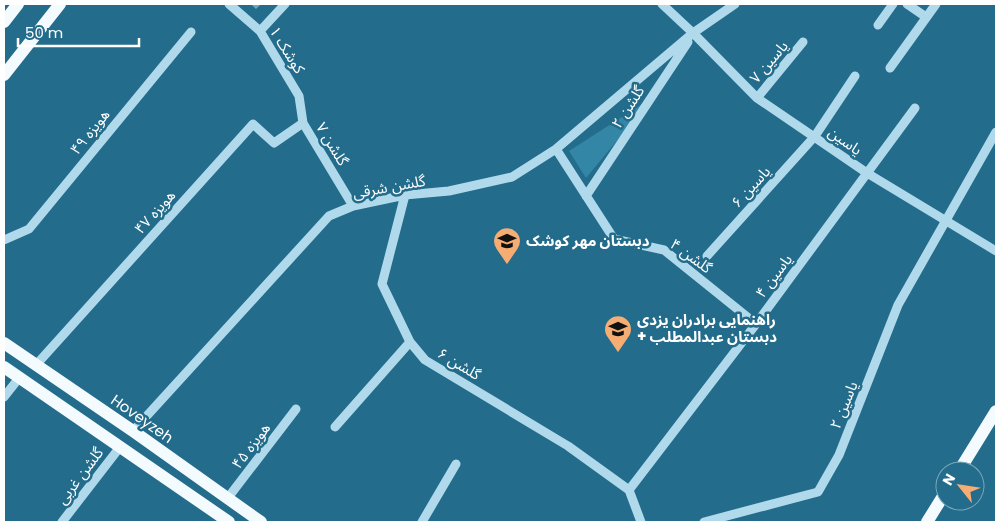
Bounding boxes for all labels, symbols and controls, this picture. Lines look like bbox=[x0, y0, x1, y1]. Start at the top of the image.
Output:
scale bar bbox=[18, 15, 139, 47]
text: 50 m bbox=[25, 22, 63, 43]
street label: کوشک ۱ bbox=[265, 22, 311, 78]
street label: یاسین ۷ bbox=[745, 36, 793, 87]
street label: گلشن ۲ bbox=[606, 81, 650, 132]
street label: هویزه ۴۹ bbox=[65, 105, 114, 159]
street label: گلشن ۷ bbox=[311, 118, 354, 170]
street label: یاسین bbox=[824, 121, 867, 160]
street label: یاسین ۶ bbox=[726, 161, 775, 212]
street label: گلشن شرقی bbox=[351, 170, 428, 203]
street label: هویزه ۴۷ bbox=[129, 185, 180, 238]
school or university icon: دبستان مهر کوشک bbox=[492, 226, 522, 265]
place label: دبستان مهر کوشک bbox=[526, 230, 650, 251]
street label: گلشن ۴ bbox=[666, 233, 717, 278]
street label: یاسین ۴ bbox=[750, 250, 797, 302]
place label: راهنمایی برادران یزدی + دبستان عبدالمطلب bbox=[637, 309, 777, 347]
school or university icon: راهنمایی برادران یزدی + دبستان عبدالمطلب bbox=[603, 314, 633, 353]
street label: گلشن ۶ bbox=[434, 342, 486, 385]
street label: یاسین ۲ bbox=[824, 378, 863, 432]
street label: Hoveyzeh bbox=[107, 389, 178, 448]
street label: هویزه ۴۵ bbox=[226, 418, 275, 473]
street label: گلشن غربی bbox=[51, 442, 108, 509]
north arrow bbox=[935, 461, 985, 511]
text: N bbox=[937, 470, 960, 489]

